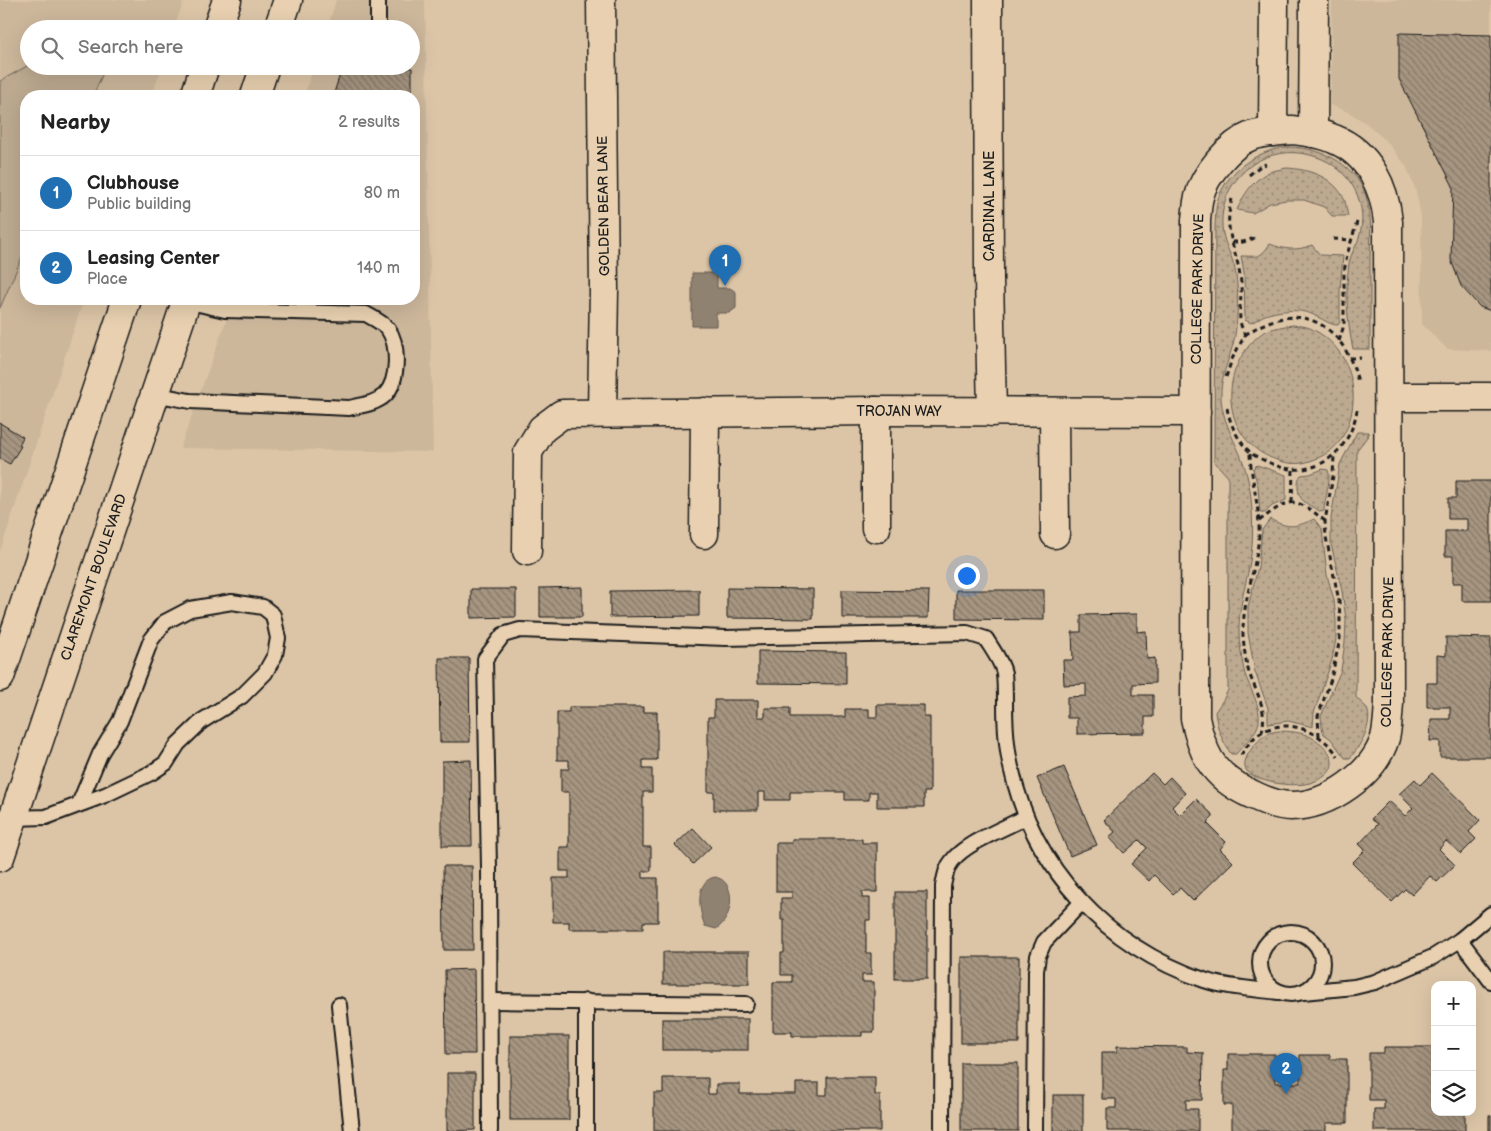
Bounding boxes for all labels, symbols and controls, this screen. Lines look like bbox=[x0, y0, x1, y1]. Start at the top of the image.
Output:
search box bbox=[20, 20, 420, 75]
icon: search bbox=[38, 34, 66, 62]
text: Search here bbox=[78, 36, 183, 59]
text: Nearby bbox=[40, 110, 110, 135]
text: 2 results bbox=[338, 113, 400, 132]
street label: GOLDEN BEAR LANE bbox=[594, 136, 613, 276]
street label: CARDINAL LANE bbox=[981, 151, 998, 261]
text: Clubhouse bbox=[87, 172, 179, 195]
text: 1 bbox=[53, 184, 59, 203]
text: 80 m bbox=[364, 184, 400, 203]
text: Public building bbox=[87, 195, 191, 214]
street label: COLLEGE PARK DRIVE bbox=[1188, 213, 1207, 365]
pin: 1 bbox=[709, 245, 741, 286]
text: Leasing Center bbox=[87, 247, 220, 270]
text: 2 bbox=[51, 259, 61, 278]
text: 140 m bbox=[357, 259, 400, 278]
text: Place bbox=[87, 270, 128, 289]
street label: TROJAN WAY bbox=[856, 403, 942, 420]
street label: CLAREMONT BOULEVARD bbox=[57, 492, 130, 663]
your location bbox=[954, 563, 980, 589]
street label: COLLEGE PARK DRIVE bbox=[1378, 576, 1397, 728]
map controls bbox=[1431, 981, 1476, 1116]
button: + bbox=[1431, 981, 1476, 1026]
button: − bbox=[1431, 1026, 1476, 1071]
pin: 2 bbox=[1270, 1053, 1302, 1094]
button: layers bbox=[1431, 1071, 1476, 1116]

